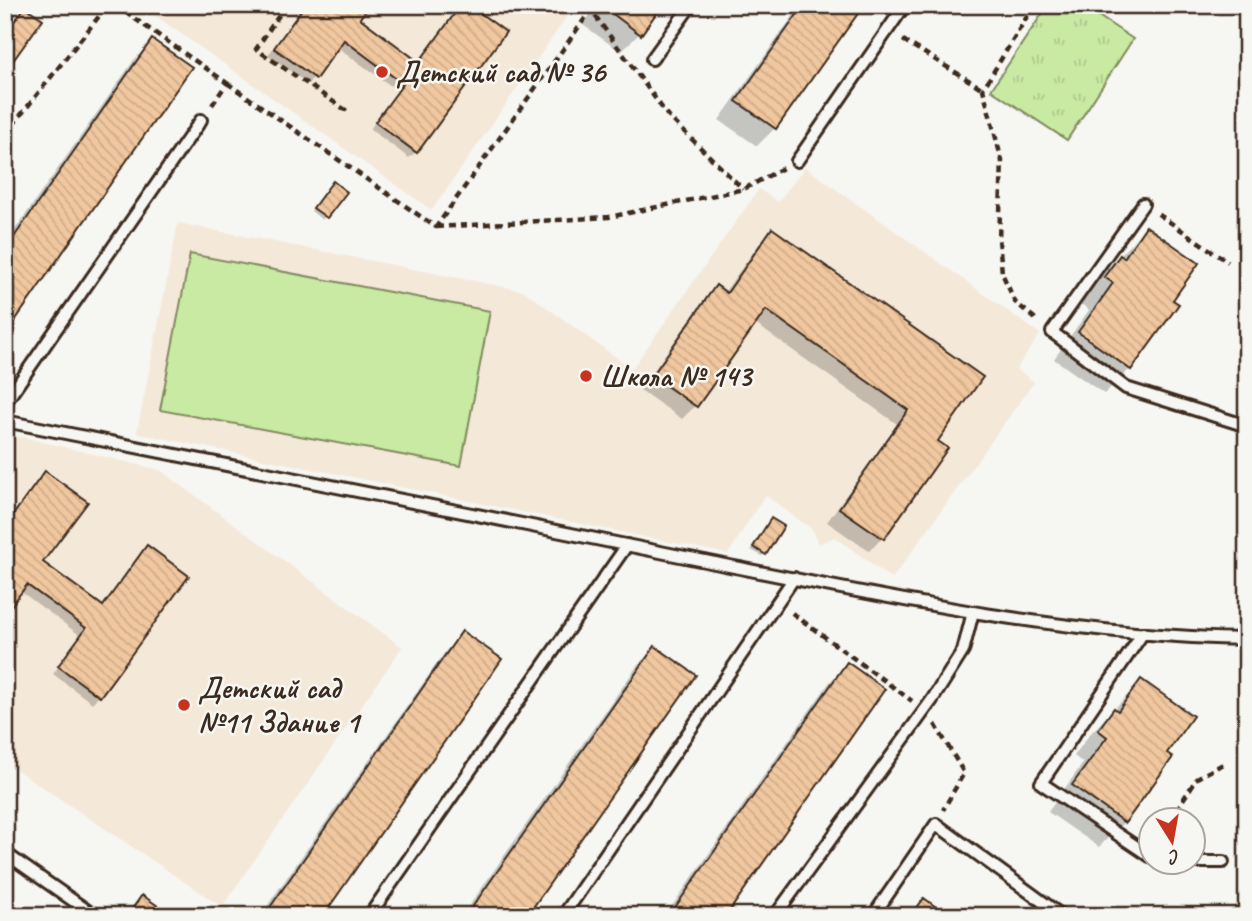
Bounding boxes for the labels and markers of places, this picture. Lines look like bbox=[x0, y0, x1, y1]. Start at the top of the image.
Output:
place label: Детский сад № 36 bbox=[396, 53, 607, 91]
marker: Детский сад № 36 bbox=[374, 64, 390, 80]
place label: Школа № 143 bbox=[600, 357, 754, 395]
marker: Школа № 143 bbox=[578, 368, 594, 384]
place label: Детский сад №11 Здание 1 bbox=[198, 669, 363, 741]
marker: Детский сад №11 Здание 1 bbox=[176, 697, 192, 713]

